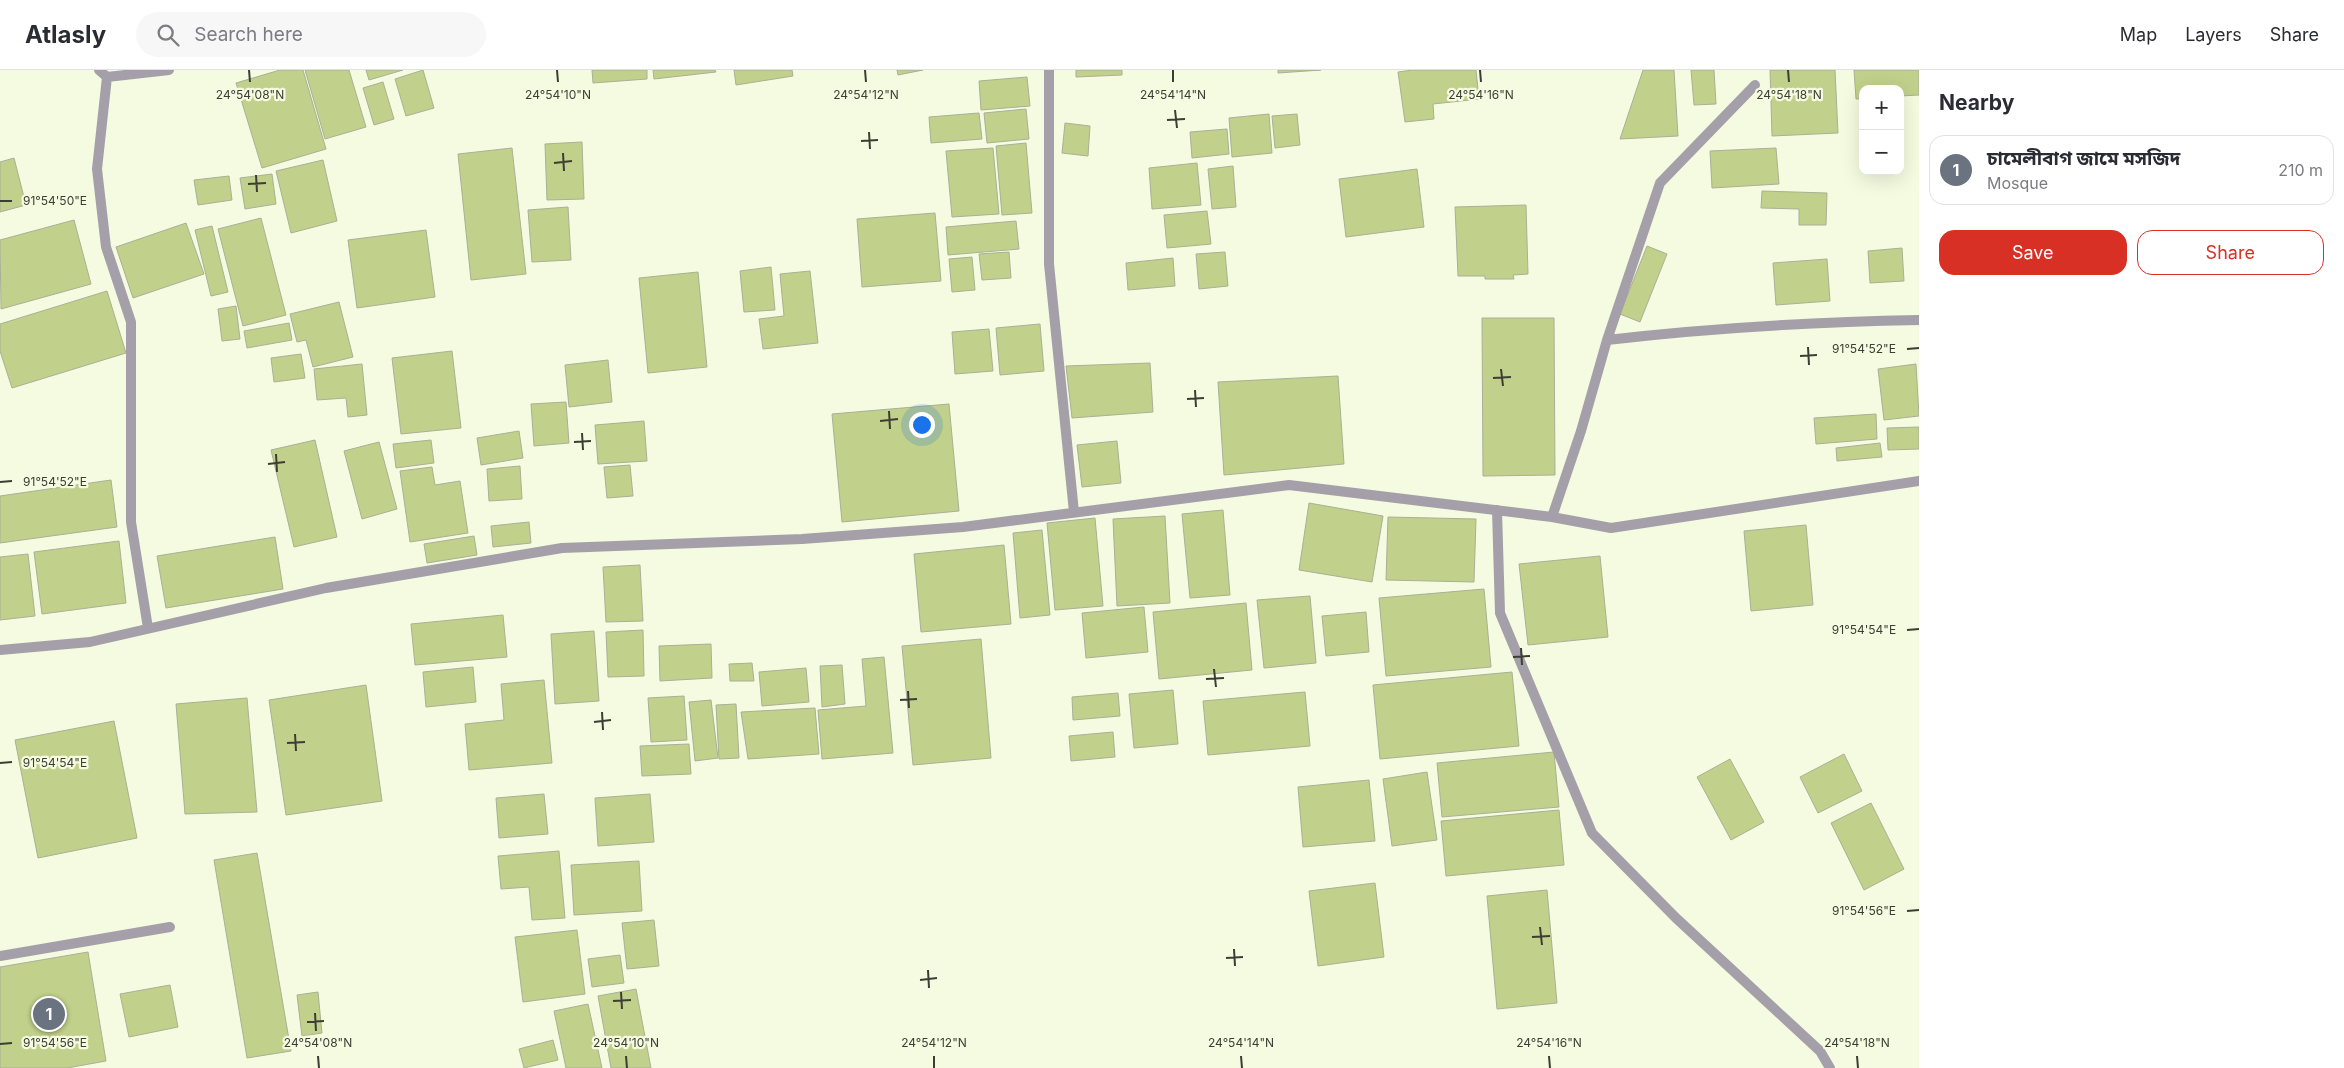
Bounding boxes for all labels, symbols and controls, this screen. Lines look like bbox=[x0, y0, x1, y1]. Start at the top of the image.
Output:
search box bbox=[136, 12, 486, 57]
text: Atlasly bbox=[25, 20, 106, 49]
icon: search bbox=[154, 21, 182, 49]
text: Search here bbox=[194, 23, 303, 46]
text: Map bbox=[2120, 24, 2157, 45]
text: Layers bbox=[2185, 24, 2242, 45]
text: Share bbox=[2270, 24, 2319, 45]
map controls bbox=[1859, 85, 1904, 175]
button: + bbox=[1859, 85, 1904, 130]
text: 24°54'08"N bbox=[216, 87, 284, 102]
text: 24°54'10"N bbox=[525, 87, 591, 102]
text: 24°54'12"N bbox=[833, 87, 899, 102]
text: 24°54'14"N bbox=[1140, 87, 1206, 102]
text: 24°54'16"N bbox=[1448, 87, 1514, 102]
text: 24°54'18"N bbox=[1756, 87, 1822, 102]
text: Nearby bbox=[1939, 90, 2014, 115]
button: − bbox=[1859, 130, 1904, 175]
text: চামেলীবাগ জামে মসজিদ bbox=[1987, 147, 2180, 170]
text: 1 bbox=[1953, 160, 1959, 180]
text: 210 m bbox=[2278, 160, 2323, 180]
text: Mosque bbox=[1987, 173, 2048, 193]
text: 91°54'50"E bbox=[23, 193, 87, 208]
button: Save bbox=[1939, 230, 2127, 275]
button: Share bbox=[2137, 230, 2324, 275]
text: 91°54'52"E bbox=[1832, 341, 1896, 356]
your location bbox=[909, 412, 935, 438]
text: 91°54'52"E bbox=[23, 474, 87, 489]
text: 91°54'54"E bbox=[1832, 622, 1896, 637]
text: 91°54'54"E bbox=[23, 755, 87, 770]
text: 91°54'56"E bbox=[1832, 903, 1896, 918]
pin: 1 bbox=[33, 995, 65, 1033]
text: 91°54'56"E bbox=[23, 1035, 87, 1050]
text: 24°54'08"N bbox=[284, 1035, 352, 1050]
text: 24°54'10"N bbox=[593, 1035, 659, 1050]
text: 24°54'12"N bbox=[901, 1035, 967, 1050]
text: 24°54'14"N bbox=[1208, 1035, 1274, 1050]
text: 24°54'16"N bbox=[1516, 1035, 1582, 1050]
text: 24°54'18"N bbox=[1824, 1035, 1890, 1050]

